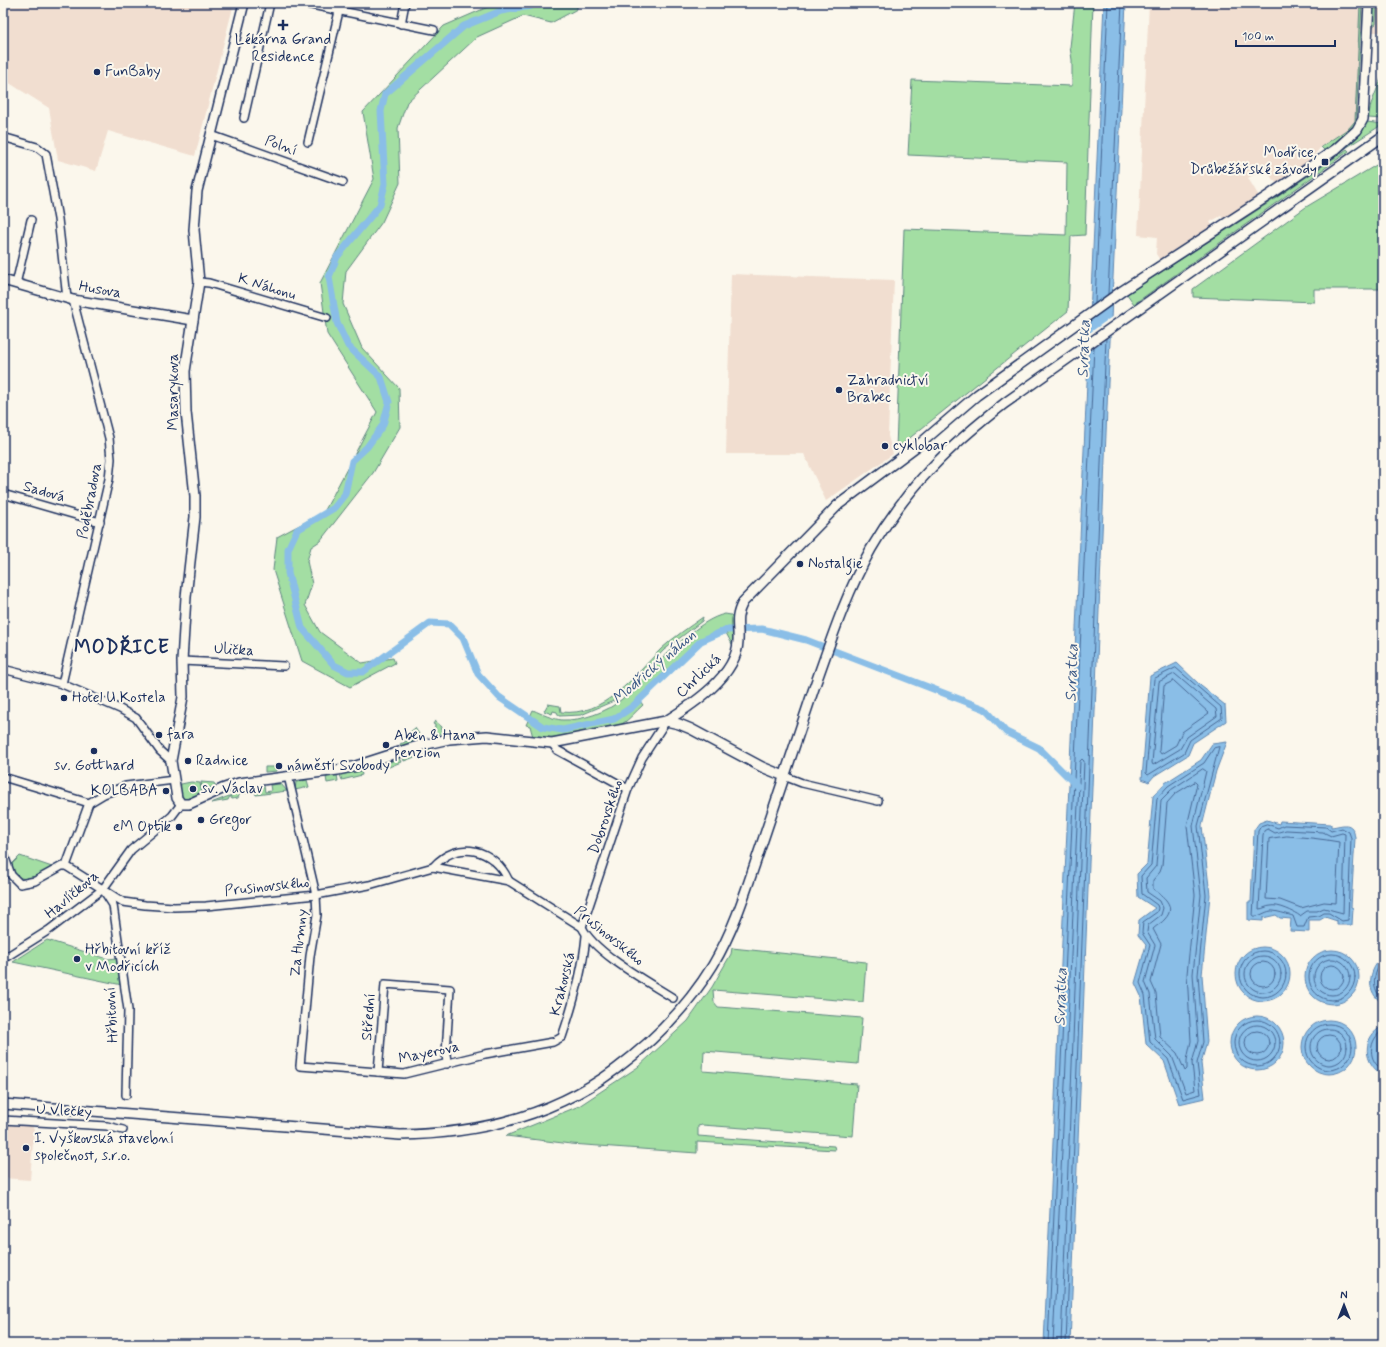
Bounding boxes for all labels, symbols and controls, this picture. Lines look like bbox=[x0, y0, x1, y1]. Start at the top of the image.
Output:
marker: Lékárna Grand Residence bbox=[278, 20, 288, 30]
scale bar bbox=[1236, 22, 1335, 48]
text: 100 m bbox=[1242, 29, 1274, 45]
place label: Lékárna Grand Residence bbox=[235, 30, 331, 67]
place label: FunBaby bbox=[105, 62, 161, 82]
marker: FunBaby bbox=[92, 67, 102, 77]
street label: Polní bbox=[262, 131, 300, 161]
place label: Modřice, Drůbežářské závody bbox=[1190, 143, 1317, 180]
marker: Modřice, Drůbežářské závody bbox=[1320, 157, 1330, 167]
street label: K Náhonu bbox=[236, 269, 299, 305]
street label: Husova bbox=[77, 276, 123, 304]
water label: Svratka bbox=[1072, 319, 1096, 378]
street label: Masarykova bbox=[164, 353, 184, 430]
place label: Zahradnictví Brabec bbox=[847, 371, 929, 408]
marker: Zahradnictví Brabec bbox=[834, 385, 844, 395]
place label: cyklobar bbox=[893, 436, 947, 456]
marker: cyklobar bbox=[880, 441, 890, 451]
street label: Poděbradova bbox=[73, 461, 107, 541]
street label: Sadová bbox=[21, 477, 67, 507]
place label: Nostalgie bbox=[808, 554, 863, 575]
marker: Nostalgie bbox=[795, 559, 805, 569]
water label: Modřický náhon bbox=[608, 625, 700, 709]
district label: MODŘICE bbox=[74, 634, 170, 660]
street label: Ulička bbox=[213, 639, 255, 661]
water label: Svratka bbox=[1060, 643, 1084, 702]
street label: Chrlická bbox=[672, 649, 726, 703]
place label: Hotel U Kostela bbox=[72, 688, 166, 708]
marker: Hotel U Kostela bbox=[59, 693, 69, 703]
place label: fara bbox=[167, 725, 194, 745]
place label: Aben & Hana penzion bbox=[394, 726, 476, 763]
marker: fara bbox=[154, 730, 164, 740]
marker: Aben & Hana penzion bbox=[381, 740, 391, 750]
marker: sv. Gotthard bbox=[89, 746, 99, 756]
place label: Radnice bbox=[196, 751, 248, 771]
place label: sv. Gotthard bbox=[54, 756, 134, 776]
marker: Radnice bbox=[183, 756, 193, 766]
place label: náměstí Svobody bbox=[287, 756, 390, 776]
marker: náměstí Svobody bbox=[274, 761, 284, 771]
street label: Dobrovského bbox=[584, 777, 628, 857]
place label: sv. Václav bbox=[201, 779, 263, 799]
place label: KOLBABA bbox=[91, 781, 158, 801]
marker: sv. Václav bbox=[188, 784, 198, 794]
marker: KOLBABA bbox=[161, 786, 171, 796]
place label: Gregor bbox=[209, 810, 252, 831]
marker: Gregor bbox=[196, 815, 206, 825]
place label: eM Optik bbox=[113, 817, 171, 837]
marker: eM Optik bbox=[174, 822, 184, 832]
street label: Havlíčkova bbox=[41, 866, 104, 924]
street label: Prusinovského bbox=[224, 873, 310, 901]
street label: Prusinovského bbox=[570, 901, 648, 971]
street label: Za Humny bbox=[285, 908, 313, 978]
place label: Hřbitovní kříž v Modřicích bbox=[85, 940, 171, 977]
street label: Krakovská bbox=[545, 950, 581, 1018]
marker: Hřbitovní kříž v Modřicích bbox=[72, 954, 82, 964]
water label: Svratka bbox=[1049, 967, 1073, 1026]
street label: Hřbitovní bbox=[101, 986, 123, 1044]
street label: Střední bbox=[357, 993, 381, 1041]
street label: Mayerova bbox=[397, 1037, 462, 1069]
street label: U Vlečky bbox=[36, 1100, 93, 1122]
place label: I. Vyškovská stavební společnost, s.r.o. bbox=[34, 1129, 174, 1166]
marker: I. Vyškovská stavební společnost, s.r.o. bbox=[21, 1143, 31, 1153]
north arrow bbox=[1324, 1285, 1364, 1325]
text: N bbox=[1340, 1289, 1348, 1303]

